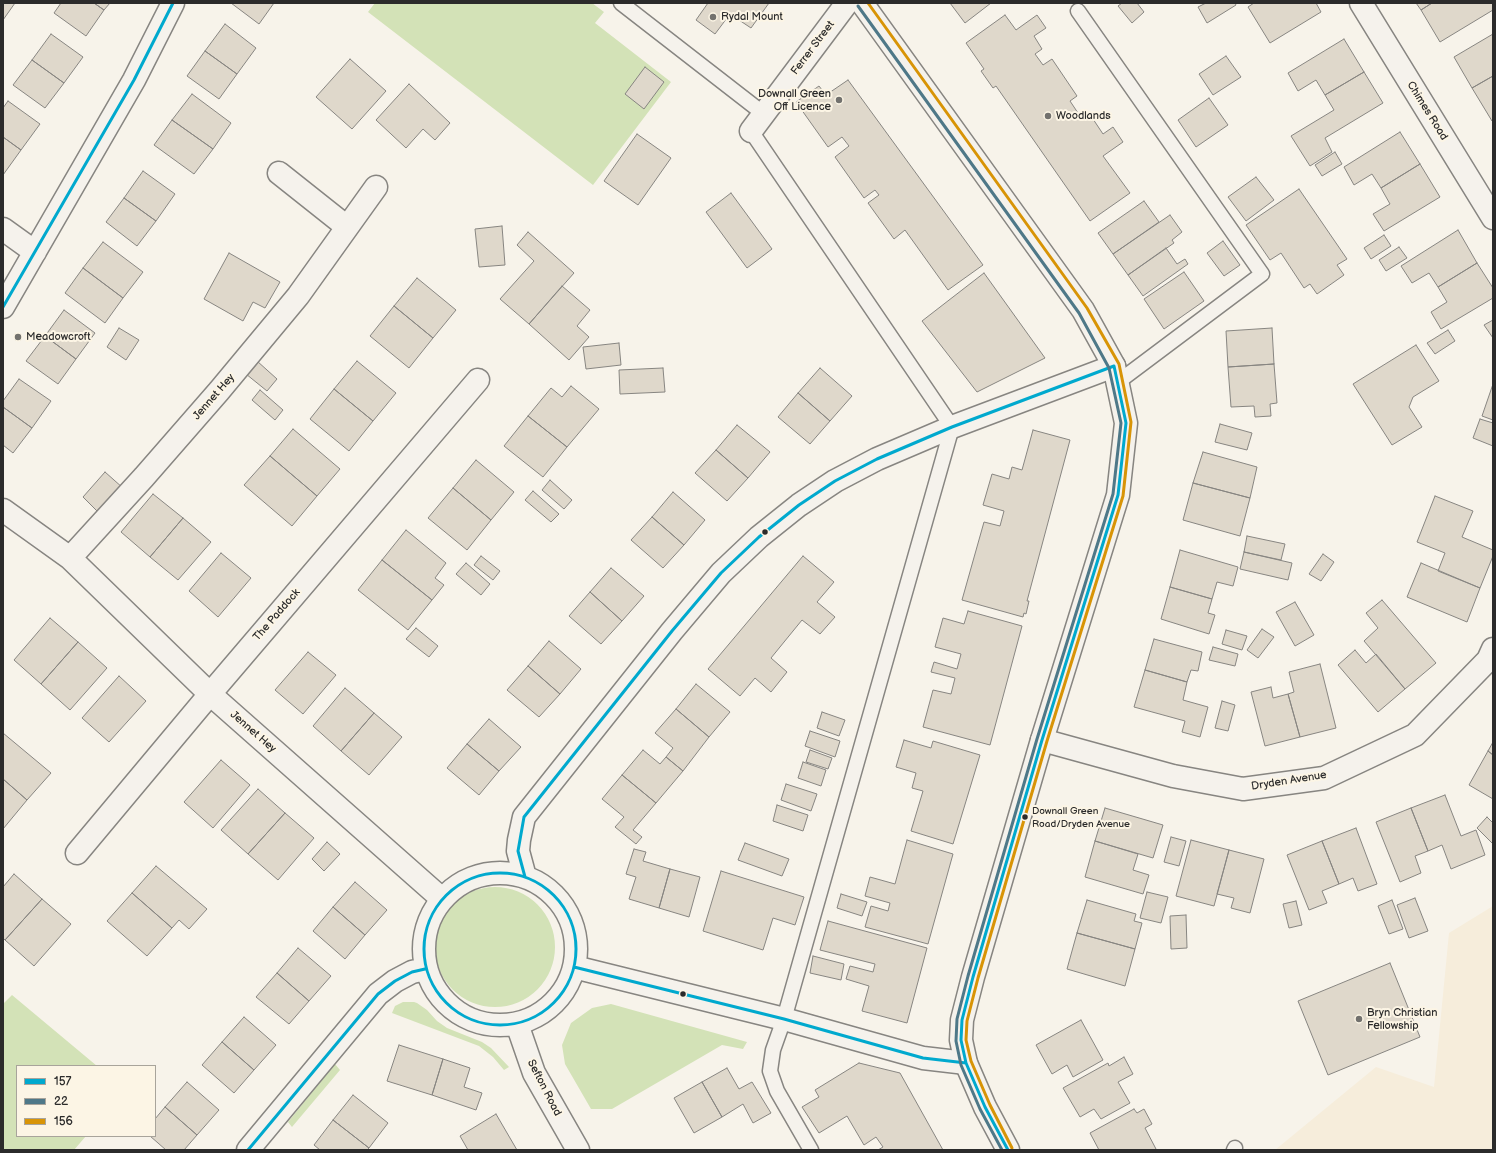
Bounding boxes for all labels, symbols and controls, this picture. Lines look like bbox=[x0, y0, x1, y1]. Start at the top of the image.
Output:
place label: Rydal Mount bbox=[721, 10, 783, 24]
marker: Rydal Mount bbox=[708, 12, 718, 22]
street label: Ferrer Street bbox=[788, 18, 838, 78]
street label: Chimes Road bbox=[1404, 79, 1450, 143]
place label: Downall Green Off Licence bbox=[758, 87, 831, 113]
marker: Downall Green Off Licence bbox=[834, 95, 844, 105]
place label: Woodlands bbox=[1056, 109, 1111, 123]
marker: Woodlands bbox=[1043, 111, 1053, 121]
place label: Meadowcroft bbox=[26, 330, 91, 344]
marker: Meadowcroft bbox=[13, 332, 23, 342]
street label: Jennet Hey bbox=[190, 371, 238, 423]
unlabelled marker bbox=[760, 527, 770, 537]
street label: The Paddock bbox=[251, 586, 303, 644]
street label: Jennet Hey bbox=[227, 708, 279, 756]
street label: Dryden Avenue bbox=[1250, 769, 1328, 793]
place label: Downall Green Road/Dryden Avenue bbox=[1032, 805, 1130, 828]
marker: Downall Green Road/Dryden Avenue bbox=[1020, 812, 1030, 822]
unlabelled marker bbox=[678, 989, 688, 999]
place label: Bryn Christian Fellowship bbox=[1367, 1006, 1437, 1032]
marker: Bryn Christian Fellowship bbox=[1354, 1014, 1364, 1024]
street label: Sefton Road bbox=[524, 1058, 564, 1118]
legend bbox=[16, 1065, 156, 1137]
text: 157 bbox=[54, 1074, 71, 1089]
text: 22 bbox=[54, 1094, 68, 1109]
text: 156 bbox=[54, 1114, 73, 1129]

